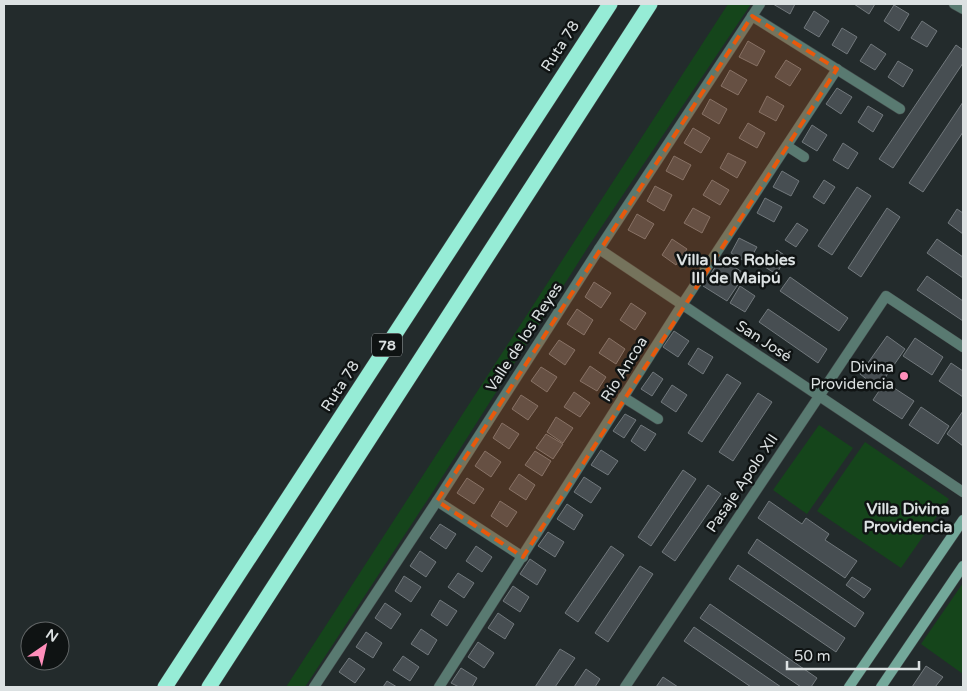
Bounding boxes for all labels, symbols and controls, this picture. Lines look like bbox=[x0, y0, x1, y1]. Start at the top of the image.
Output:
street label: Ruta 78 bbox=[537, 17, 583, 75]
district label: Villa Los Robles III de Maipú bbox=[677, 250, 796, 288]
street label: Valle de los Reyes bbox=[482, 279, 566, 395]
street label: San José bbox=[733, 316, 795, 366]
street label: Río Ancoa bbox=[597, 333, 651, 405]
road number: 78 bbox=[372, 334, 402, 356]
street label: Ruta 78 bbox=[317, 357, 363, 415]
place label: Divina Providencia bbox=[811, 358, 894, 393]
marker: Divina Providencia bbox=[898, 370, 910, 382]
street label: Pasaje Apolo XII bbox=[702, 430, 782, 536]
district label: Villa Divina Providencia bbox=[864, 499, 953, 537]
north arrow bbox=[20, 621, 70, 671]
text: N bbox=[43, 625, 61, 646]
scale bar bbox=[787, 638, 920, 670]
text: 50 m bbox=[794, 647, 831, 665]

